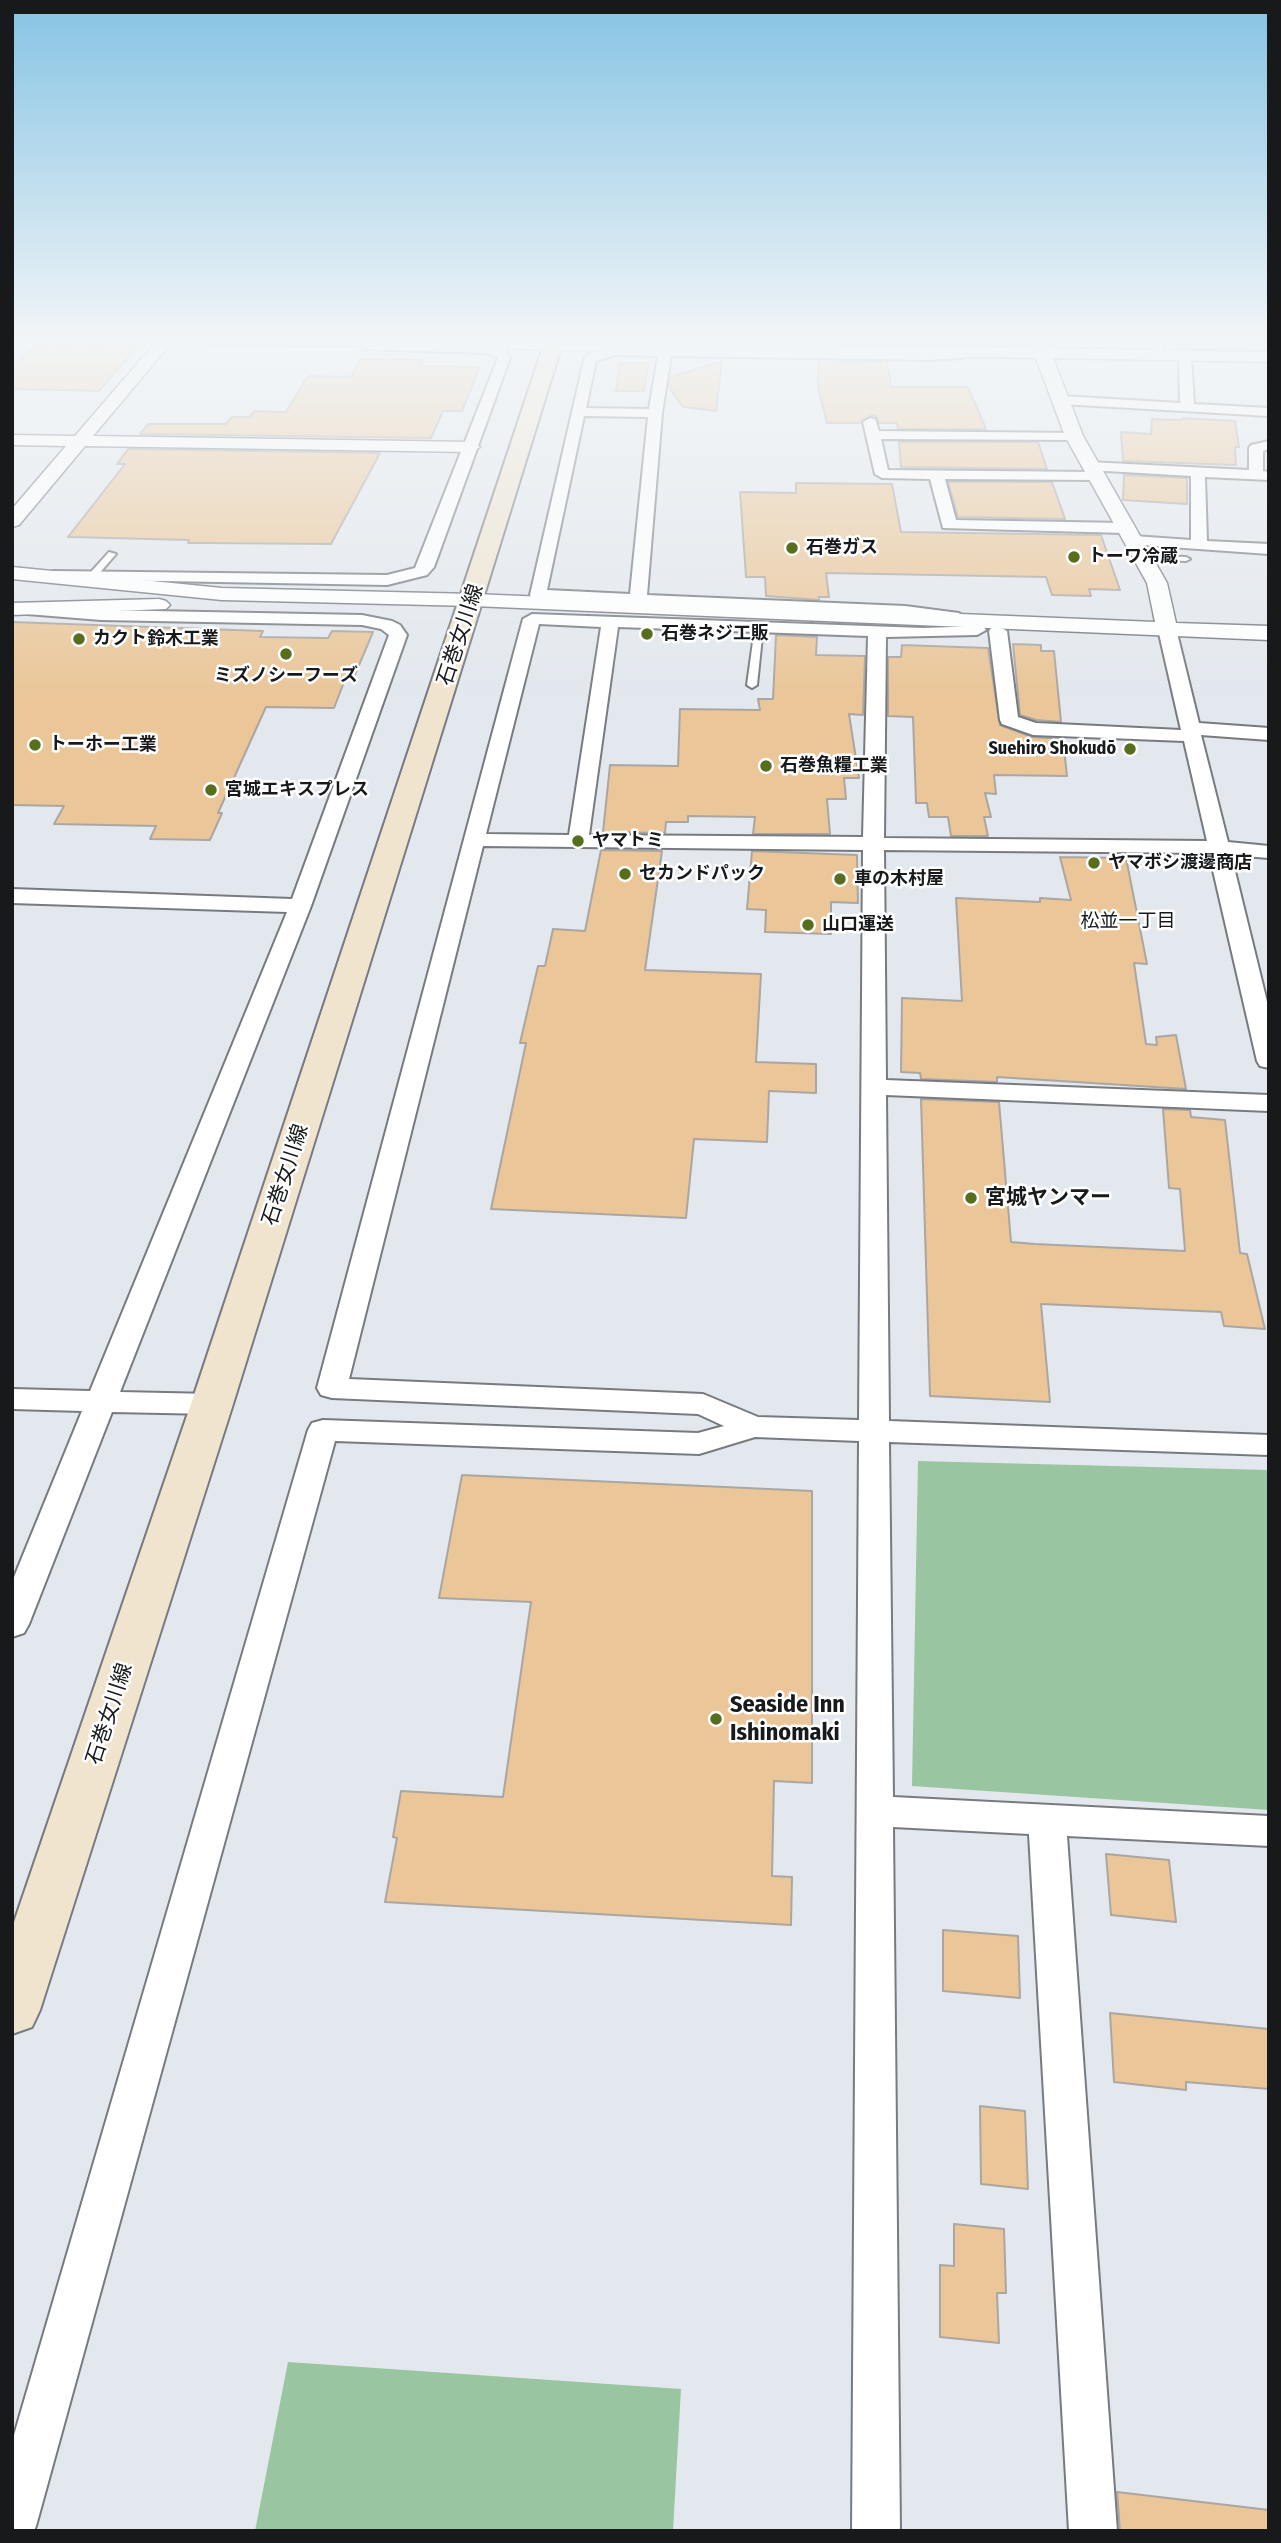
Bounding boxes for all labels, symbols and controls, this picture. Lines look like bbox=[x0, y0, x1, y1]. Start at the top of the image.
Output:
place label: 石巻ガス bbox=[806, 537, 878, 559]
marker: 石巻ガス bbox=[784, 540, 800, 556]
place label: トーワ冷蔵 bbox=[1088, 546, 1178, 568]
marker: トーワ冷蔵 bbox=[1066, 549, 1082, 565]
street label: 石巻女川線 bbox=[433, 581, 489, 689]
place label: 石巻ネジ工販 bbox=[661, 623, 769, 645]
marker: 石巻ネジ工販 bbox=[639, 626, 655, 642]
place label: カクト鈴木工業 bbox=[93, 628, 219, 650]
marker: カクト鈴木工業 bbox=[71, 631, 87, 647]
marker: ミズノシーフーズ bbox=[278, 646, 294, 662]
place label: ミズノシーフーズ bbox=[214, 665, 358, 687]
place label: トーホー工業 bbox=[49, 734, 157, 756]
marker: トーホー工業 bbox=[27, 737, 43, 753]
place label: Suehiro Shokudō bbox=[989, 738, 1116, 760]
marker: Suehiro Shokudō bbox=[1122, 741, 1138, 757]
place label: 石巻魚糧工業 bbox=[780, 755, 888, 777]
marker: 石巻魚糧工業 bbox=[758, 758, 774, 774]
place label: 宮城エキスプレス bbox=[225, 779, 369, 801]
marker: 宮城エキスプレス bbox=[203, 782, 219, 798]
place label: ヤマトミ bbox=[592, 830, 664, 852]
marker: ヤマトミ bbox=[570, 833, 586, 849]
place label: ヤマボシ渡邊商店 bbox=[1108, 852, 1252, 874]
marker: ヤマボシ渡邊商店 bbox=[1086, 855, 1102, 871]
place label: セカンドパック bbox=[639, 863, 765, 885]
marker: セカンドパック bbox=[617, 866, 633, 882]
place label: 車の木村屋 bbox=[854, 868, 944, 890]
marker: 車の木村屋 bbox=[832, 871, 848, 887]
district label: 松並一丁目 bbox=[1081, 911, 1175, 933]
place label: 山口運送 bbox=[822, 914, 894, 936]
marker: 山口運送 bbox=[800, 917, 816, 933]
street label: 石巻女川線 bbox=[258, 1121, 314, 1229]
place label: 宮城ヤンマー bbox=[985, 1185, 1111, 1211]
marker: 宮城ヤンマー bbox=[963, 1190, 979, 1206]
street label: 石巻女川線 bbox=[82, 1660, 138, 1768]
place label: Seaside Inn Ishinomaki bbox=[730, 1691, 845, 1747]
marker: Seaside Inn Ishinomaki bbox=[708, 1711, 724, 1727]

